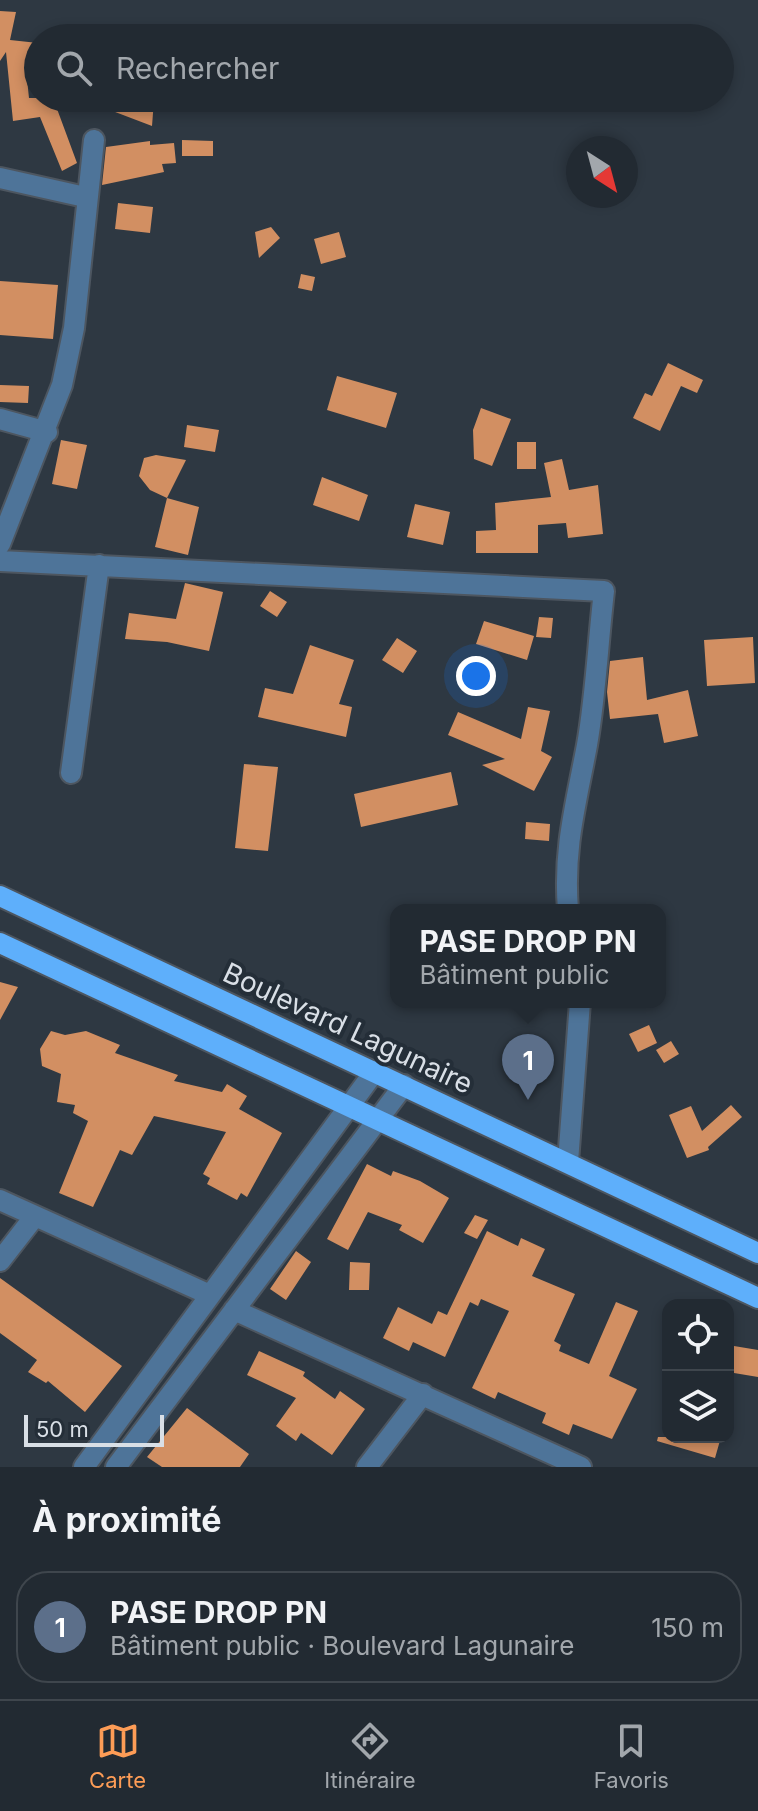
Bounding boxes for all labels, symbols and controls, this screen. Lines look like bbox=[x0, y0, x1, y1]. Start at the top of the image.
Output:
search box bbox=[24, 24, 734, 112]
icon: search bbox=[52, 46, 96, 90]
text: Rechercher bbox=[116, 50, 279, 86]
north arrow bbox=[566, 136, 638, 208]
your location bbox=[456, 656, 496, 696]
popup bbox=[390, 904, 666, 1008]
text: PASE DROP PN bbox=[419, 923, 637, 959]
street label: Boulevard Lagunaire bbox=[218, 955, 478, 1101]
text: Bâtiment public bbox=[419, 959, 610, 990]
pin: 1 bbox=[502, 1034, 554, 1100]
map controls bbox=[662, 1299, 734, 1443]
button: locate bbox=[662, 1299, 734, 1371]
button: layers bbox=[662, 1371, 734, 1443]
scale bar bbox=[24, 1411, 164, 1447]
text: 50 m bbox=[36, 1416, 89, 1442]
text: À proximité bbox=[32, 1499, 222, 1540]
text: PASE DROP PN bbox=[110, 1594, 327, 1630]
text: 1 bbox=[54, 1612, 66, 1643]
text: 150 m bbox=[651, 1612, 724, 1643]
text: Bâtiment public · Boulevard Lagunaire bbox=[110, 1630, 574, 1661]
tab: Carte bbox=[89, 1719, 146, 1793]
tab: Itinéraire bbox=[324, 1719, 415, 1793]
tab: Favoris bbox=[594, 1719, 669, 1793]

